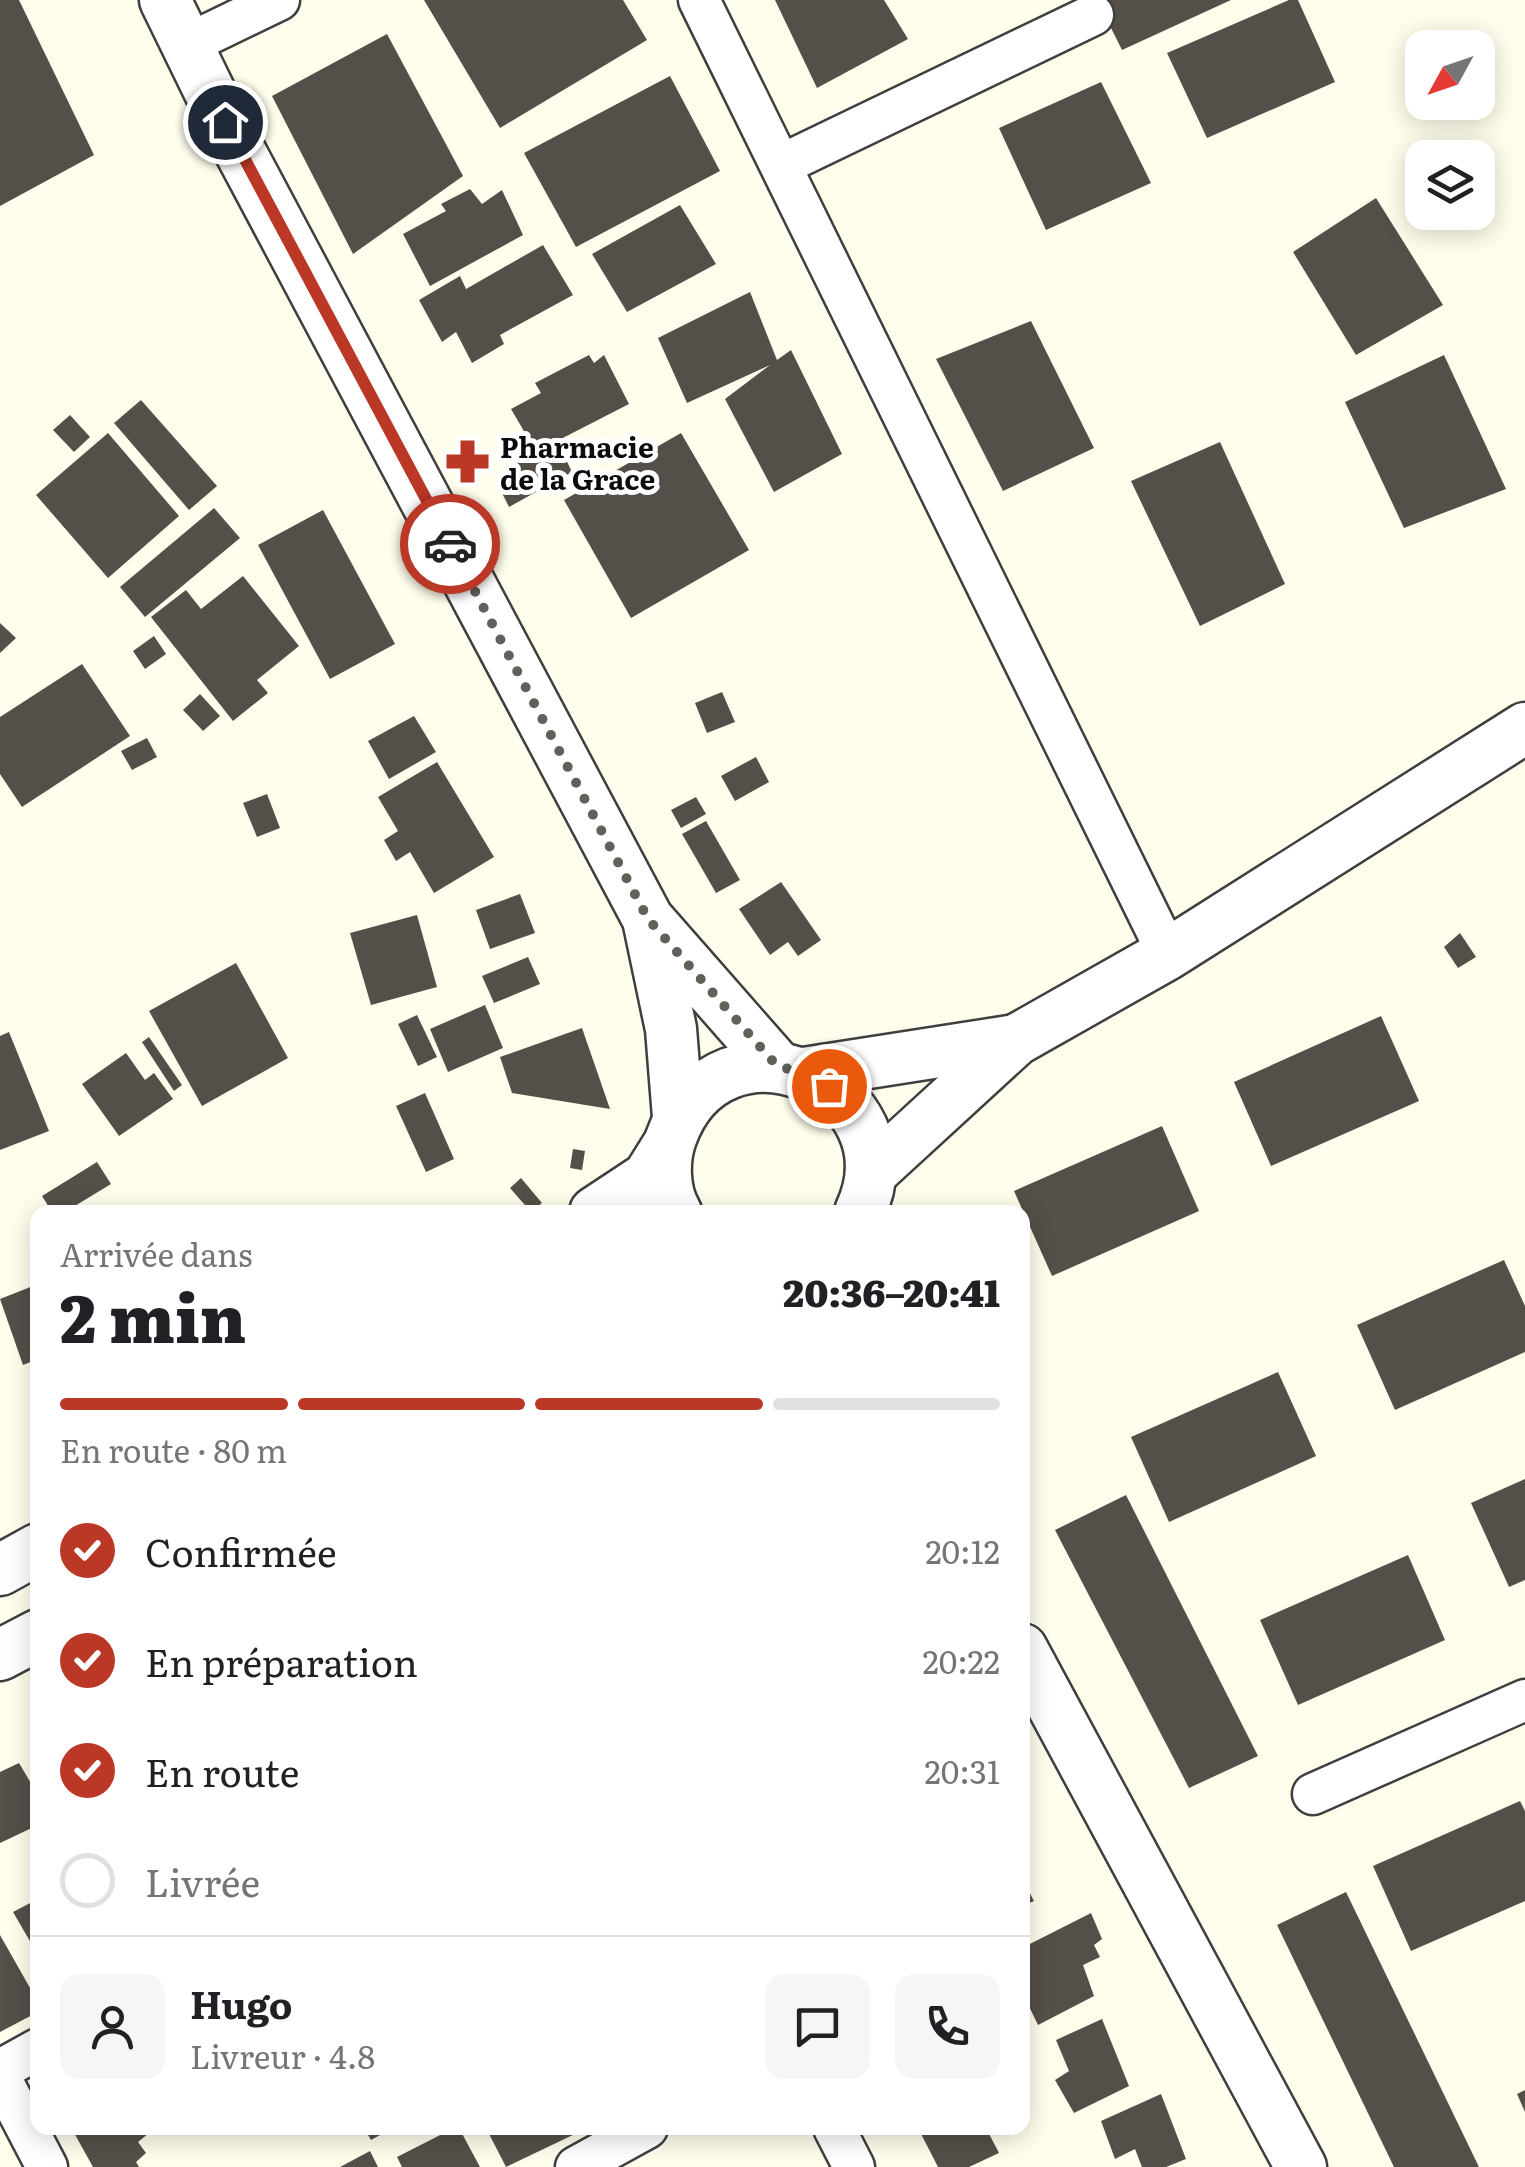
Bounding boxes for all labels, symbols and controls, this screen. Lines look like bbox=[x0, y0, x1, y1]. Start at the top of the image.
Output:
north arrow bbox=[1405, 30, 1495, 120]
map controls bbox=[1405, 30, 1495, 230]
pin bbox=[183, 80, 268, 165]
icon: home bbox=[198, 95, 253, 150]
button: layers bbox=[1405, 140, 1495, 230]
place label: Pharmacie de la Grace bbox=[500, 425, 655, 499]
pharmacy icon: Pharmacie de la Grace bbox=[443, 438, 491, 486]
courier bbox=[400, 494, 500, 594]
icon: car bbox=[423, 517, 478, 572]
pin bbox=[787, 1044, 872, 1129]
icon: bag bbox=[802, 1059, 857, 1114]
text: Arrivée dans bbox=[60, 1229, 252, 1277]
text: 20:36–20:41 bbox=[783, 1262, 1000, 1319]
text: 2 min bbox=[60, 1266, 246, 1363]
text: En route · 80 m bbox=[60, 1425, 287, 1473]
text: Confirmée bbox=[145, 1522, 337, 1579]
icon: check bbox=[60, 1523, 115, 1578]
text: 20:12 bbox=[925, 1526, 1000, 1574]
text: En préparation bbox=[145, 1632, 418, 1689]
icon: check bbox=[60, 1633, 115, 1688]
text: 20:22 bbox=[922, 1636, 1000, 1684]
text: En route bbox=[145, 1742, 300, 1799]
icon: check bbox=[60, 1743, 115, 1798]
text: 20:31 bbox=[925, 1746, 1000, 1794]
text: Livrée bbox=[145, 1852, 260, 1909]
button: person bbox=[60, 1974, 165, 2079]
text: Hugo bbox=[190, 1974, 293, 2031]
button: chat bbox=[765, 1974, 870, 2079]
button: phone bbox=[895, 1974, 1000, 2079]
text: Livreur · 4.8 bbox=[190, 2031, 375, 2079]

